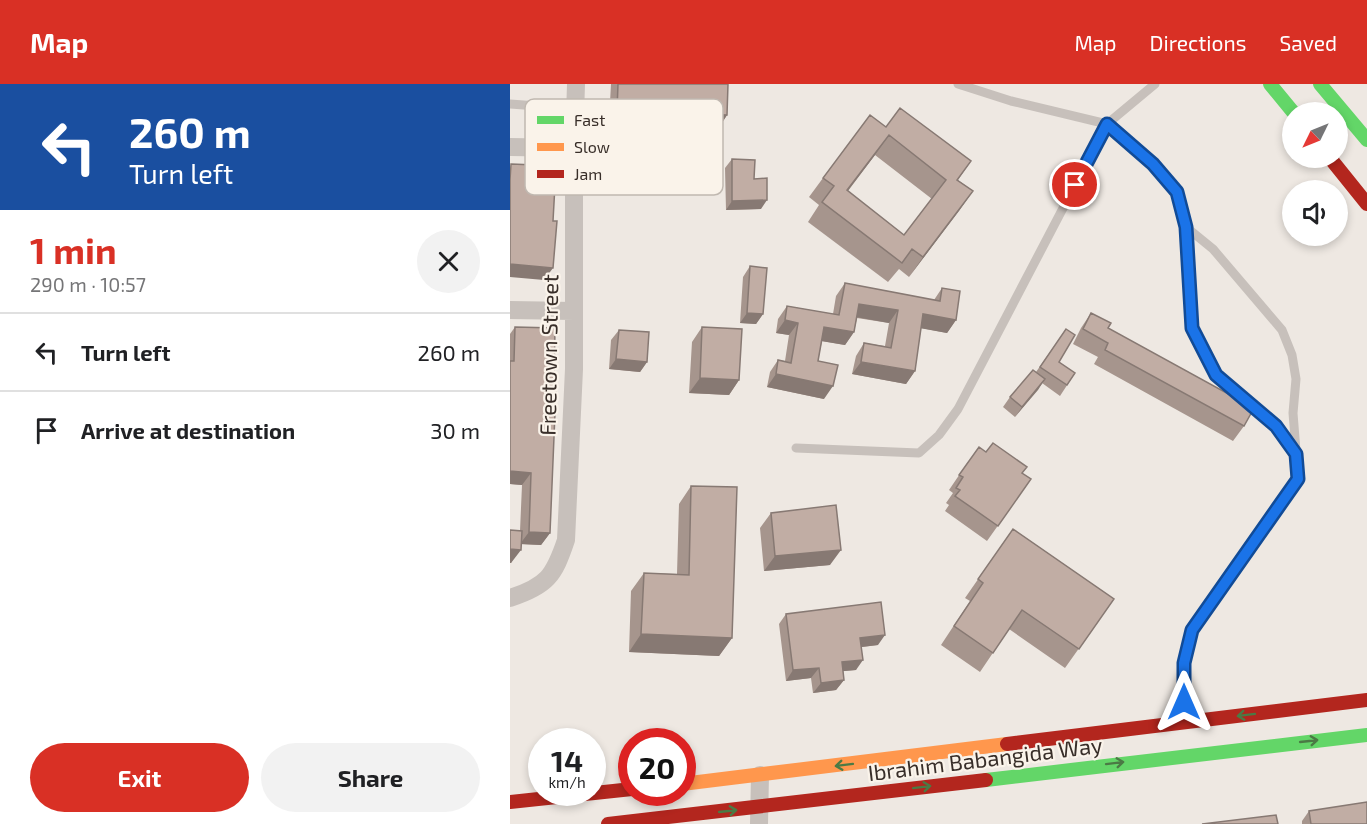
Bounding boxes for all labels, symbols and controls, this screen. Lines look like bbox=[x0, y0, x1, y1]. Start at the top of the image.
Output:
text: Map bbox=[30, 25, 88, 59]
text: Map bbox=[1074, 30, 1117, 55]
text: Directions bbox=[1150, 30, 1246, 55]
text: Saved bbox=[1279, 30, 1337, 55]
legend bbox=[525, 99, 723, 195]
north arrow bbox=[1282, 102, 1348, 168]
map controls bbox=[1282, 102, 1348, 246]
text: 260 m bbox=[129, 106, 251, 156]
icon: left bbox=[30, 108, 108, 186]
text: Fast bbox=[574, 110, 605, 129]
text: Slow bbox=[574, 137, 610, 156]
text: Turn left bbox=[129, 157, 233, 189]
pin bbox=[1049, 159, 1100, 210]
text: Jam bbox=[574, 164, 602, 183]
icon: arrive bbox=[1058, 168, 1091, 201]
button: sound bbox=[1282, 180, 1348, 246]
text: 1 min bbox=[30, 228, 117, 271]
button: close bbox=[417, 230, 480, 293]
text: 290 m · 10:57 bbox=[30, 272, 146, 296]
street label: Freetown Street bbox=[534, 274, 562, 436]
icon: left bbox=[30, 336, 63, 369]
text: Turn left bbox=[81, 339, 170, 365]
text: 260 m bbox=[418, 339, 480, 365]
icon: arrive bbox=[30, 414, 63, 447]
text: Arrive at destination bbox=[81, 417, 295, 443]
text: 30 m bbox=[430, 417, 480, 443]
position arrow bbox=[1152, 670, 1216, 734]
one-way arrow bbox=[1237, 710, 1257, 721]
speed limit sign: 20 bbox=[618, 728, 696, 806]
street label: Ibrahim Babangida Way bbox=[866, 731, 1104, 785]
one-way arrow bbox=[1299, 735, 1319, 746]
text: 14 bbox=[551, 742, 583, 778]
button: Exit bbox=[30, 743, 249, 812]
button: Share bbox=[261, 743, 480, 812]
one-way arrow bbox=[1105, 757, 1125, 768]
one-way arrow bbox=[835, 759, 855, 770]
text: km/h bbox=[548, 773, 586, 791]
one-way arrow bbox=[911, 782, 931, 793]
one-way arrow bbox=[718, 805, 738, 816]

